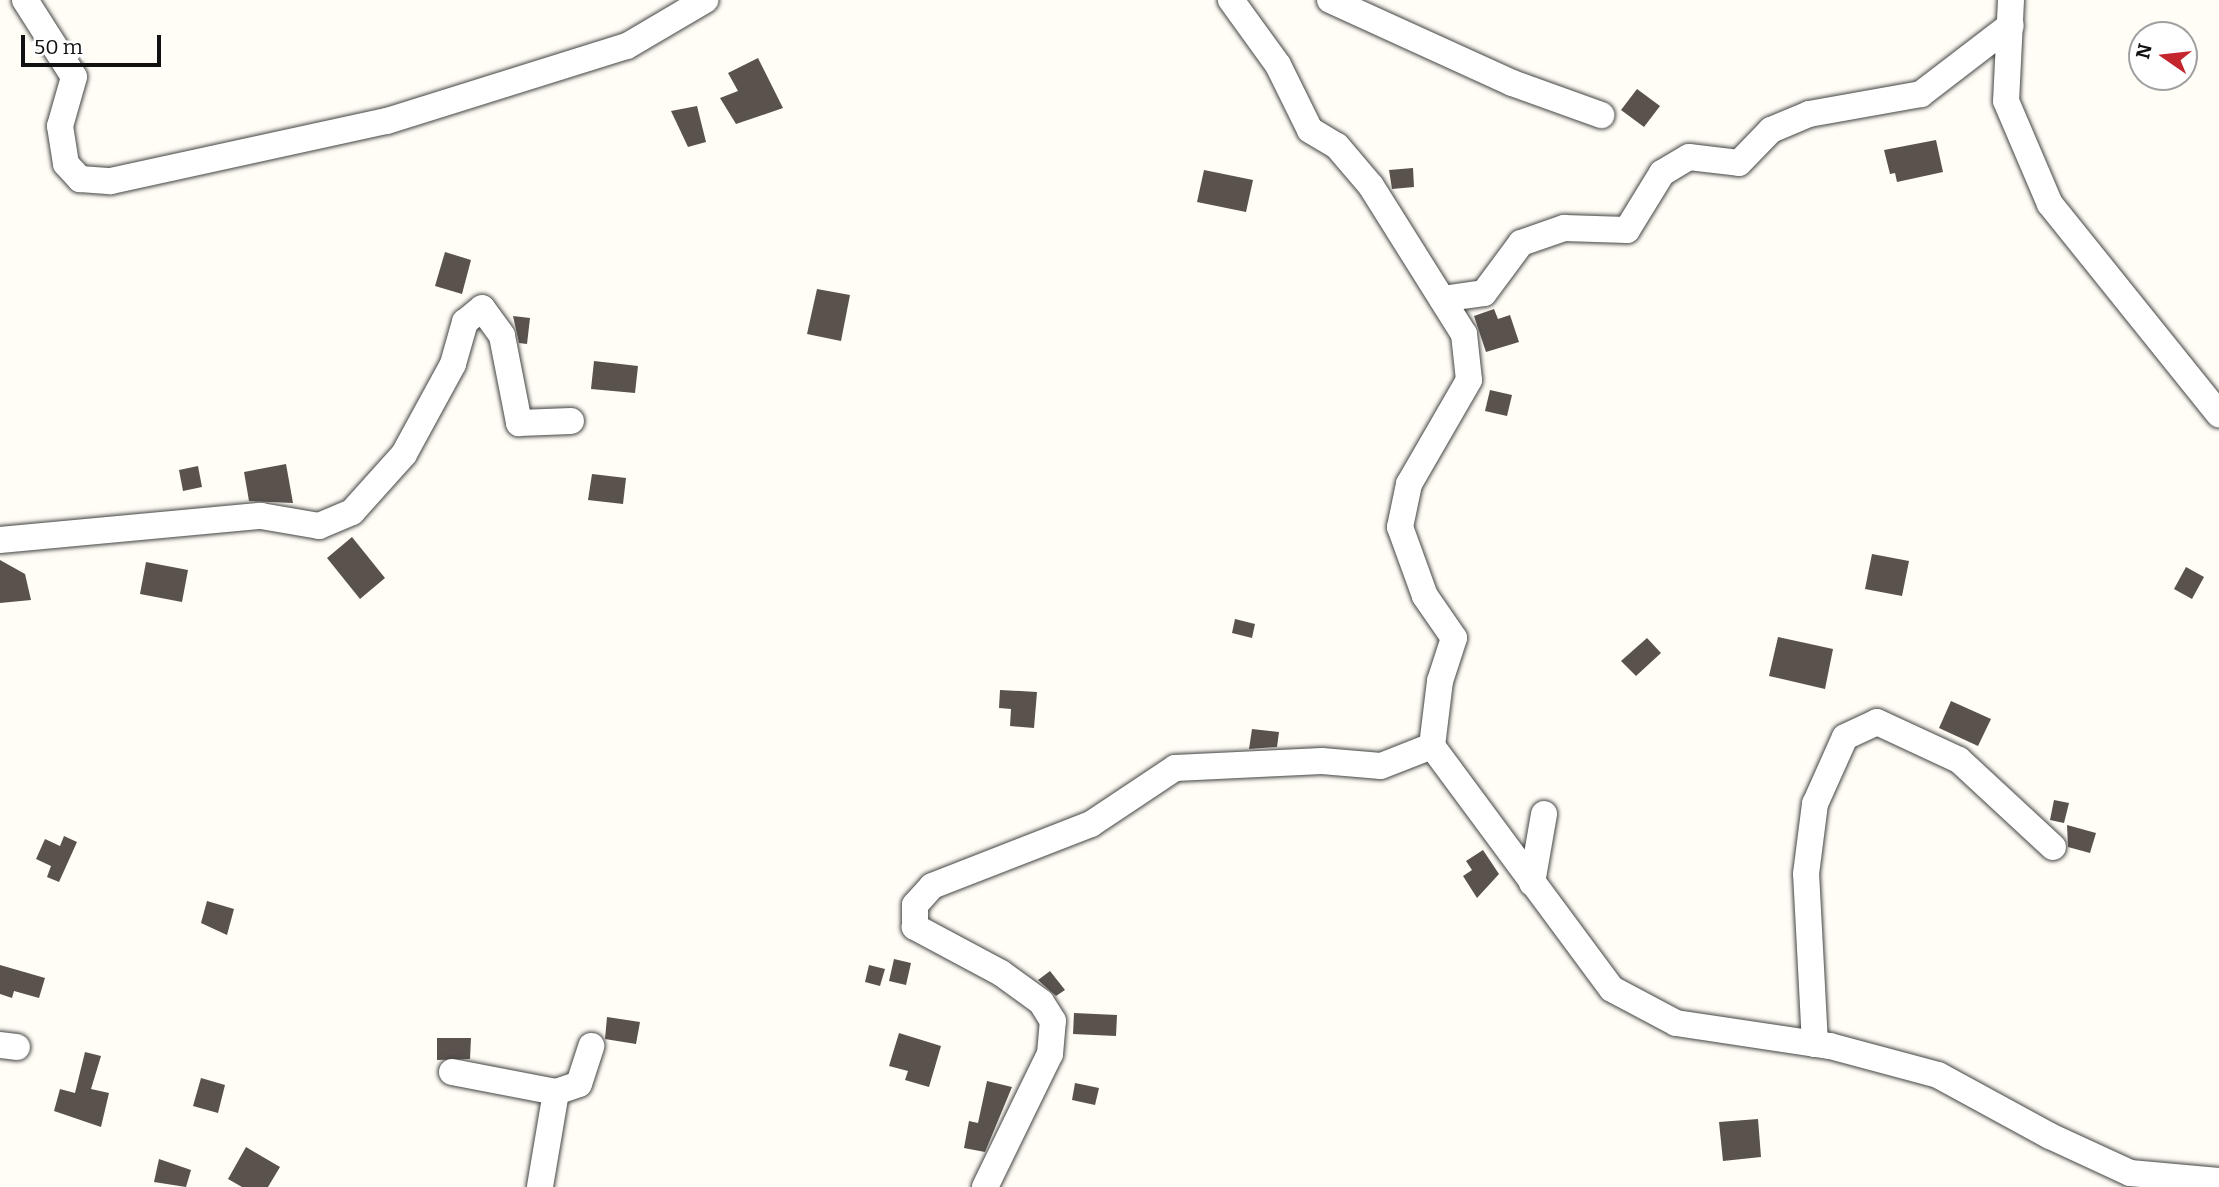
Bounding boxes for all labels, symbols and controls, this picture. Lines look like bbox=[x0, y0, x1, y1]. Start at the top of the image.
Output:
scale bar bbox=[24, 21, 164, 65]
north arrow bbox=[2128, 21, 2198, 91]
text: 50 m bbox=[34, 34, 83, 60]
text: N bbox=[2131, 41, 2157, 61]

